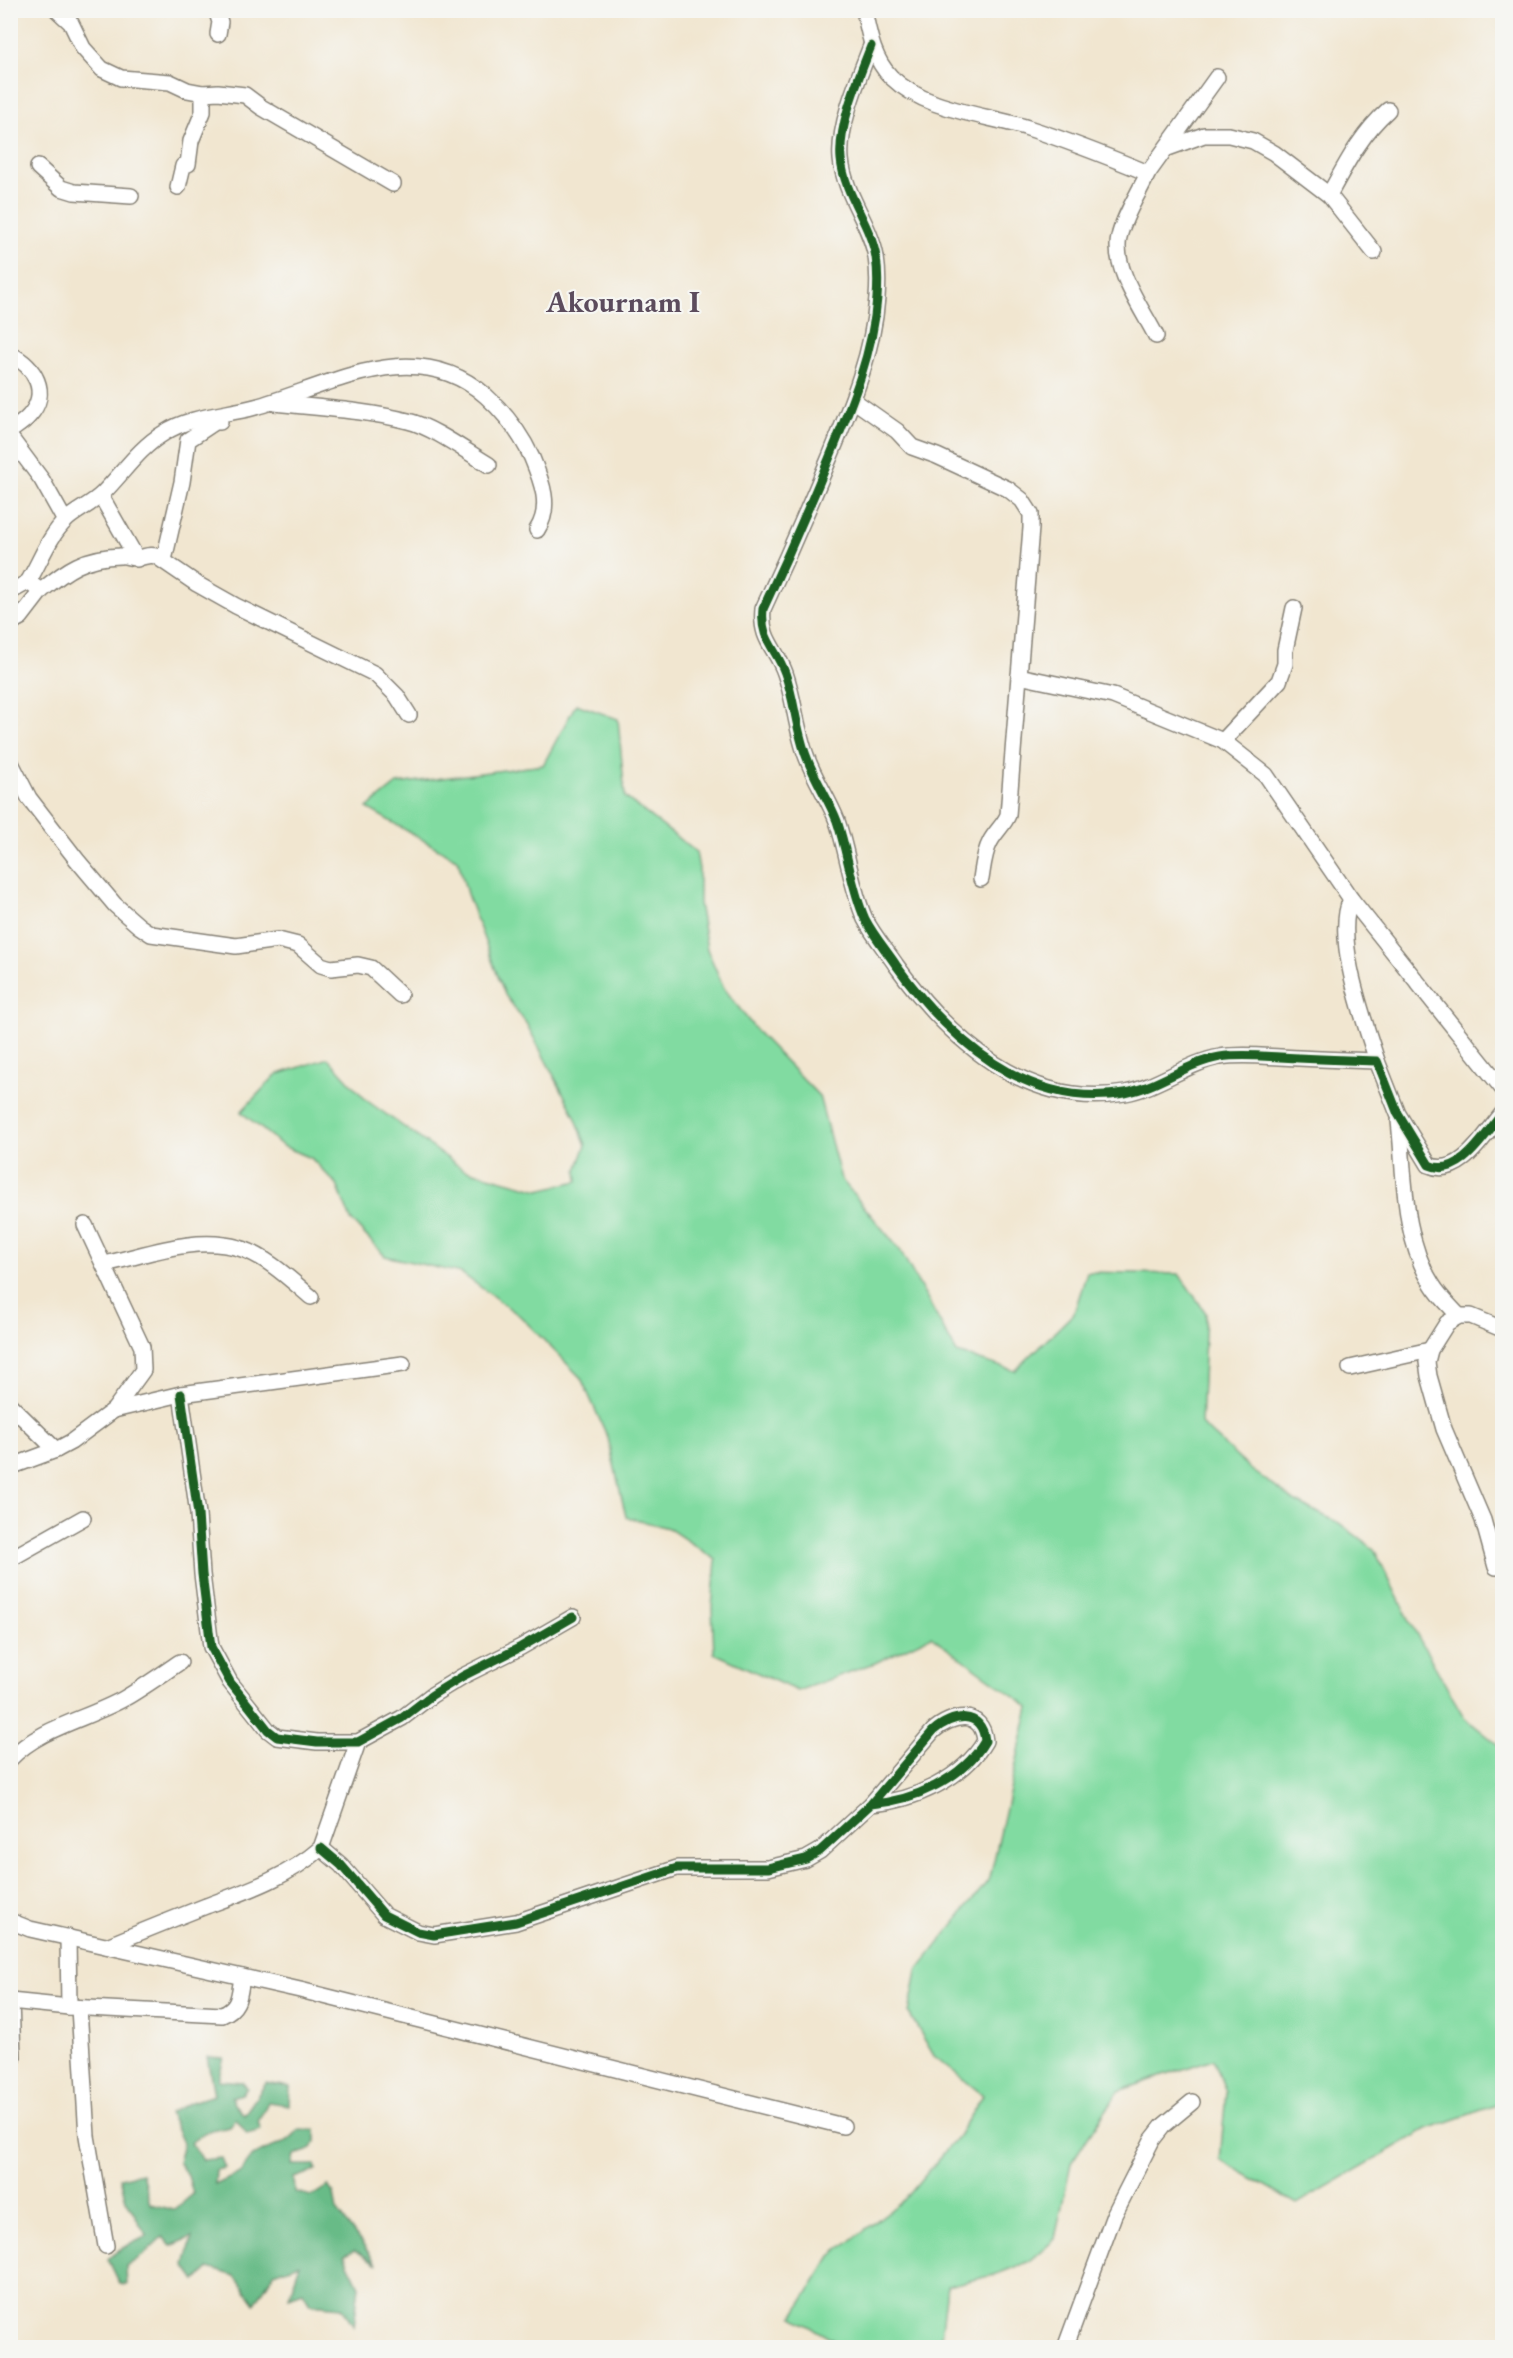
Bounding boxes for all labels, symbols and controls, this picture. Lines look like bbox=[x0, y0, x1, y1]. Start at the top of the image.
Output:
district label: Akournam I bbox=[545, 282, 700, 321]

